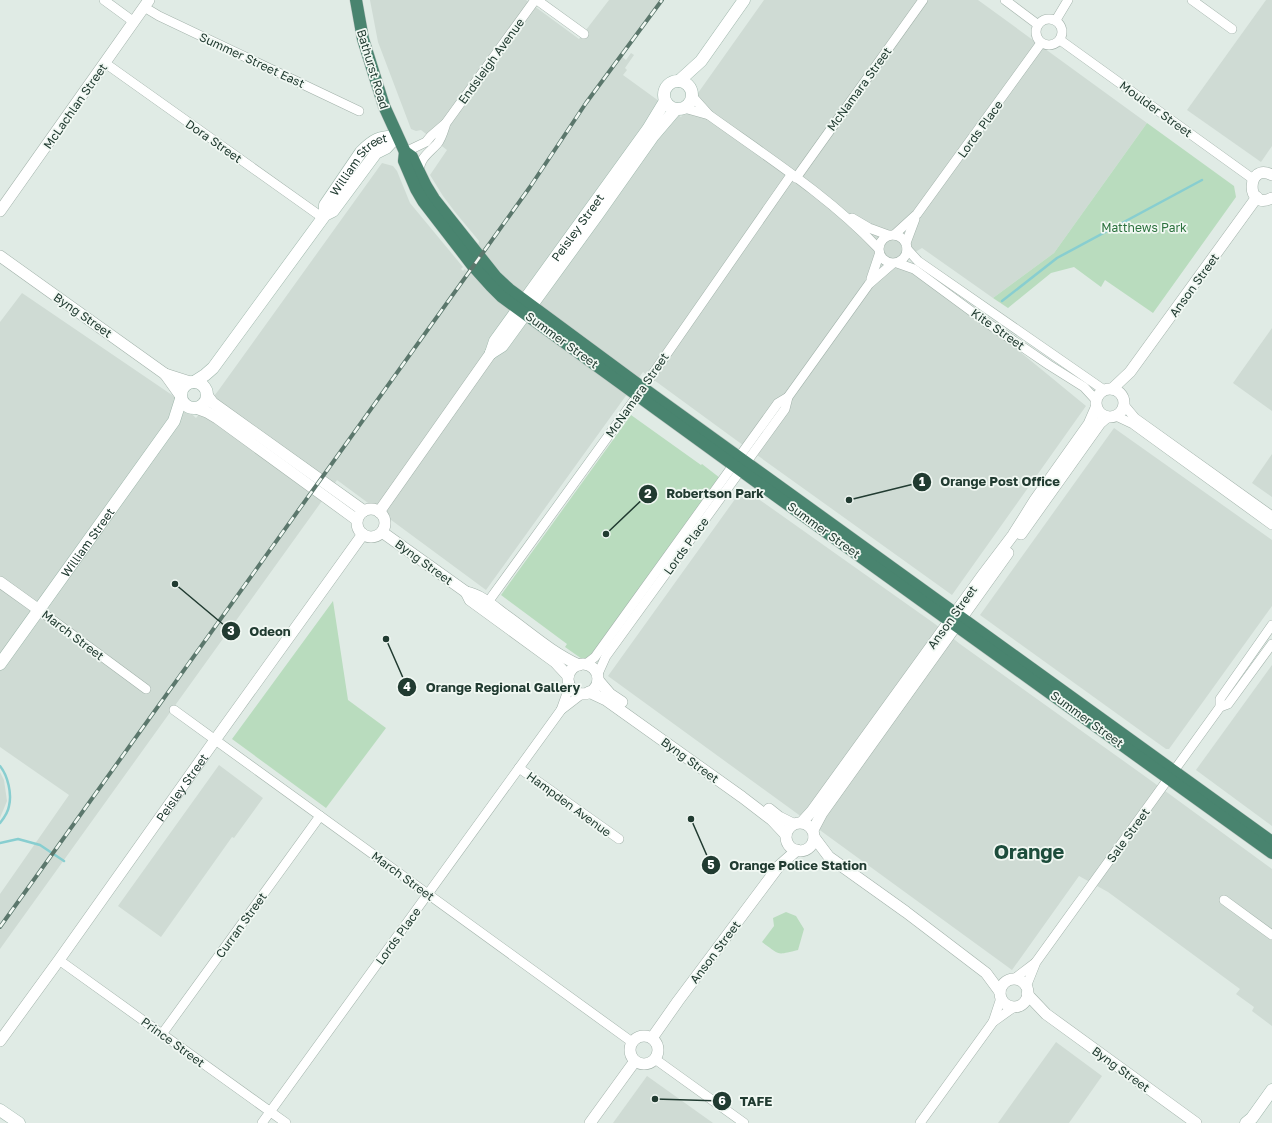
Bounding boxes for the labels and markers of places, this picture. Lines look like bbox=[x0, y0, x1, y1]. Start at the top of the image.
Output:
callout: Orange Post Office bbox=[912, 469, 1068, 494]
callout: Robertson Park bbox=[638, 481, 772, 506]
callout: Odeon bbox=[221, 618, 299, 643]
callout: Orange Regional Gallery bbox=[397, 675, 588, 700]
callout: Orange Police Station bbox=[701, 853, 874, 878]
callout: TAFE bbox=[712, 1089, 781, 1114]

